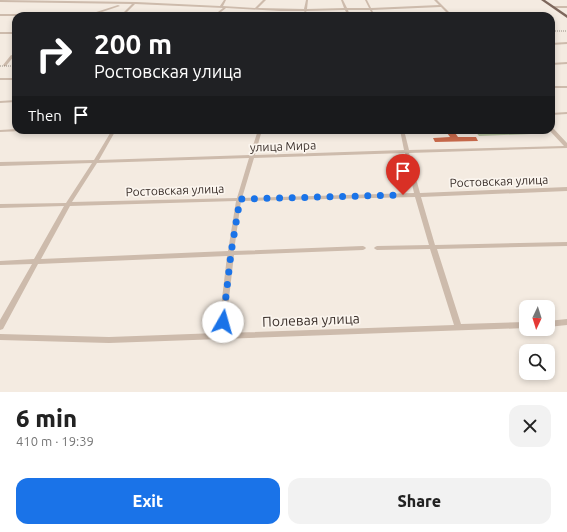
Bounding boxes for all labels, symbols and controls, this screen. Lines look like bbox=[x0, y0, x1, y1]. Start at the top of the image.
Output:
icon: right bbox=[28, 28, 80, 80]
text: 200 m bbox=[94, 28, 172, 59]
text: Ростовская улица bbox=[94, 61, 242, 81]
icon: arrive bbox=[70, 104, 92, 126]
text: Then bbox=[28, 107, 62, 124]
street label: улица Мира bbox=[250, 138, 316, 154]
pin bbox=[386, 154, 420, 195]
icon: arrive bbox=[392, 160, 414, 182]
street label: Ростовская улица bbox=[449, 173, 549, 189]
street label: Ростовская улица bbox=[125, 182, 225, 198]
north arrow bbox=[519, 300, 555, 336]
map controls bbox=[519, 300, 555, 380]
position arrow bbox=[202, 301, 244, 343]
street label: Полевая улица bbox=[262, 310, 360, 330]
button: search bbox=[519, 344, 555, 380]
text: 6 min bbox=[16, 405, 77, 432]
button: close bbox=[509, 405, 551, 447]
text: 410 m · 19:39 bbox=[16, 434, 94, 448]
button: Exit bbox=[16, 478, 280, 524]
button: Share bbox=[288, 478, 551, 524]

